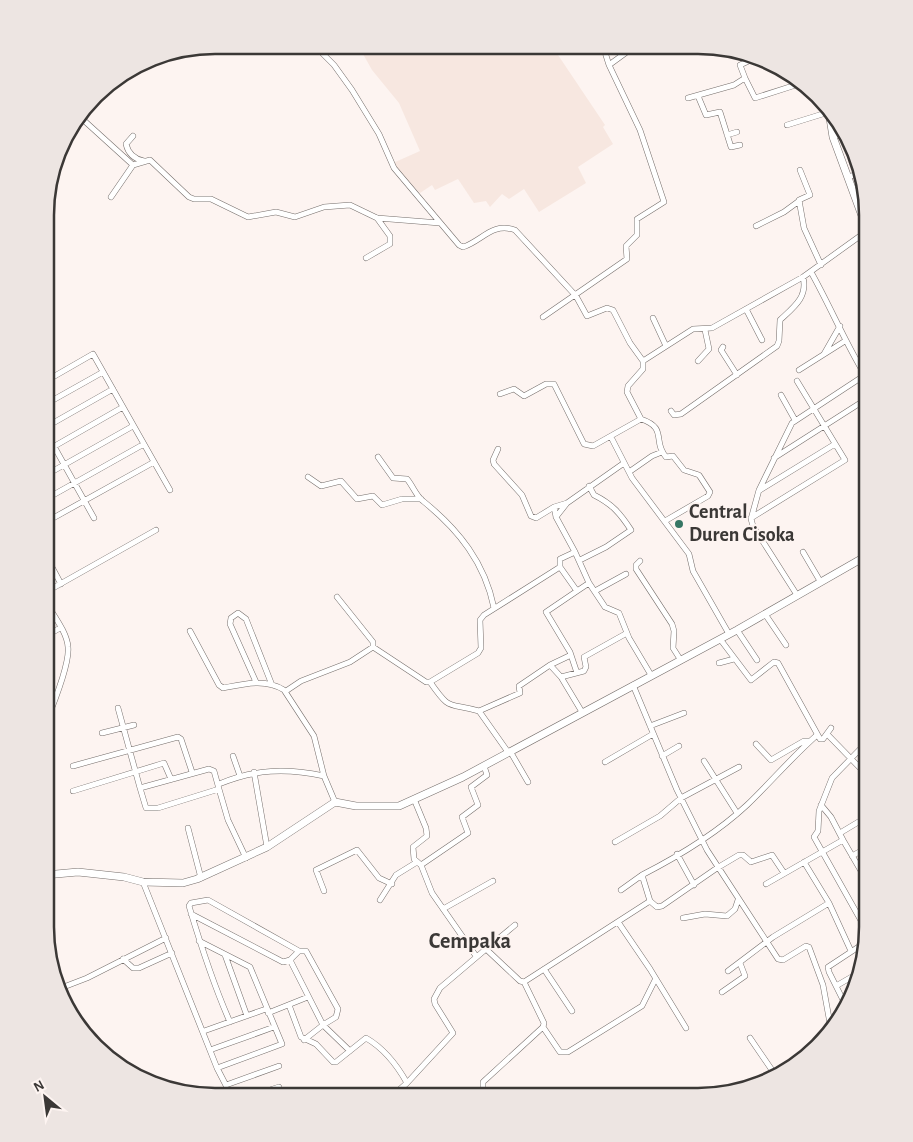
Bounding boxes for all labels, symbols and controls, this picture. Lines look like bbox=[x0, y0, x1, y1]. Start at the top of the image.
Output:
place label: Central Duren Cisoka bbox=[689, 502, 795, 545]
marker: Central Duren Cisoka bbox=[673, 518, 685, 530]
district label: Cempaka bbox=[429, 930, 512, 952]
north arrow bbox=[20, 1072, 70, 1122]
text: N bbox=[32, 1078, 47, 1095]

